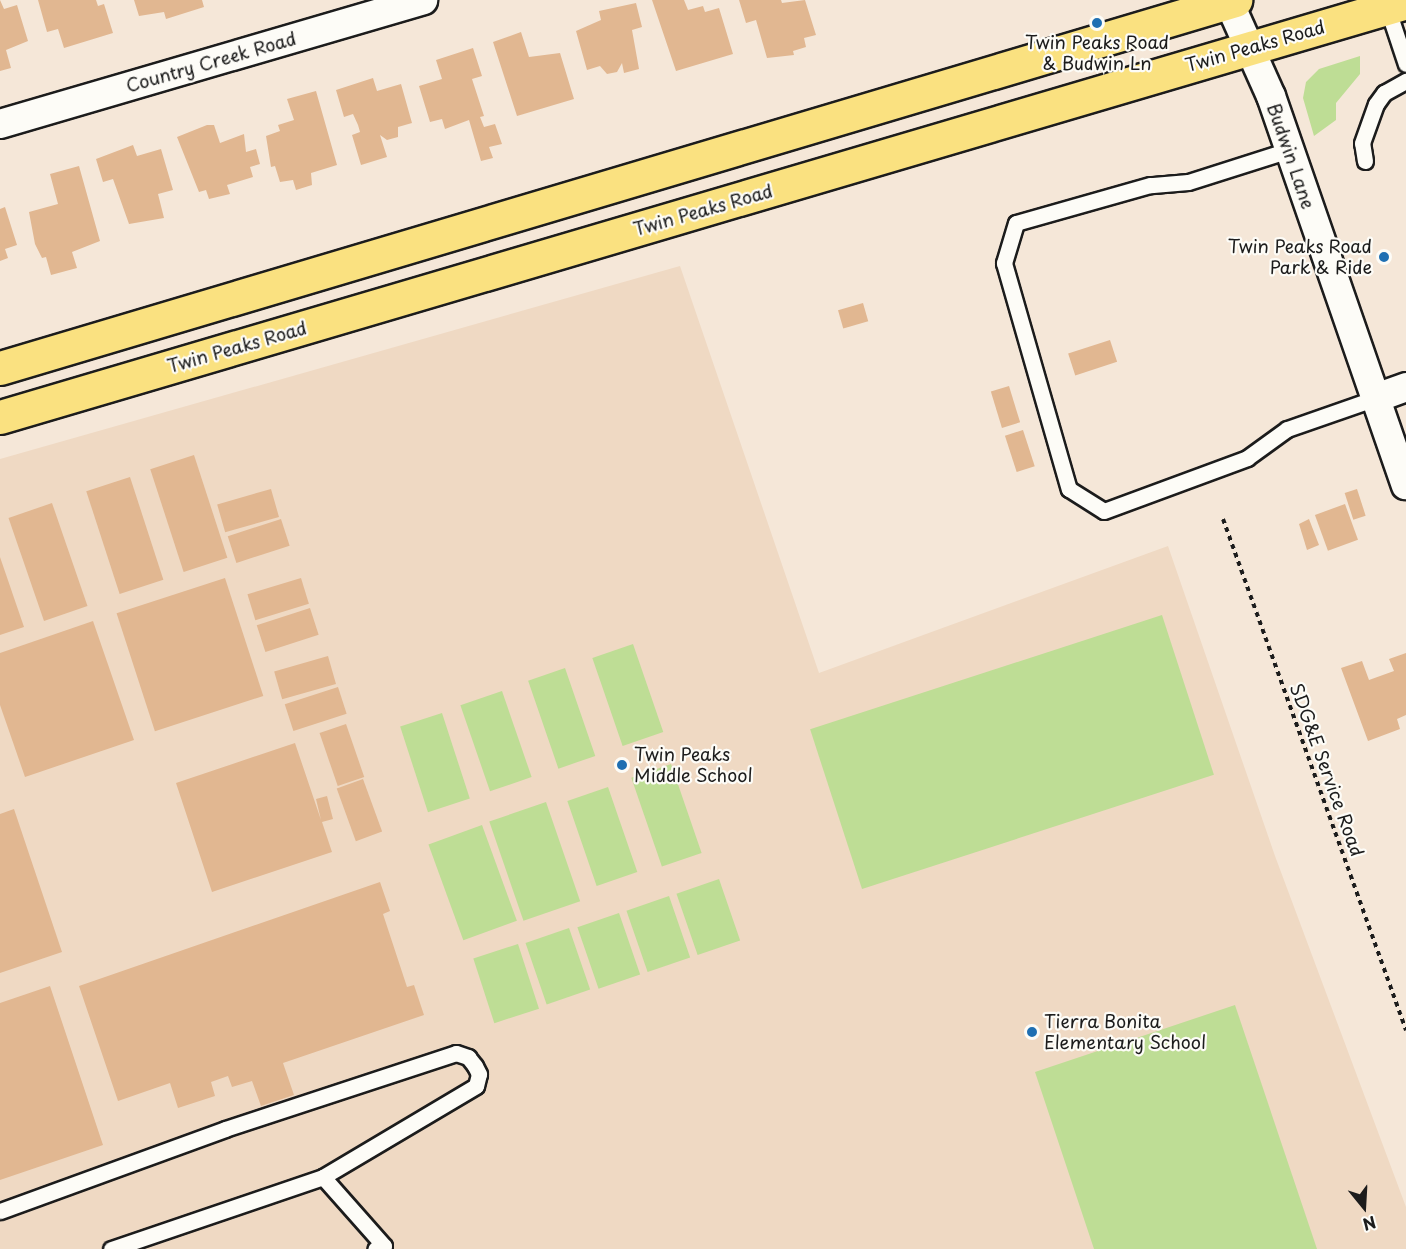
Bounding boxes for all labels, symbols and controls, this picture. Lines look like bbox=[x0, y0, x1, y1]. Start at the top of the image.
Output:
marker: Twin Peaks Road & Budwin Ln bbox=[1090, 16, 1104, 30]
street label: Twin Peaks Road bbox=[1182, 16, 1328, 76]
street label: Country Creek Road bbox=[122, 27, 300, 97]
place label: Twin Peaks Road & Budwin Ln bbox=[1024, 32, 1170, 74]
street label: Budwin Lane bbox=[1263, 100, 1319, 212]
street label: Twin Peaks Road bbox=[630, 180, 776, 240]
place label: Twin Peaks Road Park & Ride bbox=[1226, 236, 1372, 278]
marker: Twin Peaks Road Park & Ride bbox=[1377, 250, 1391, 264]
street label: Twin Peaks Road bbox=[164, 317, 310, 377]
street label: SDG&E Service Road bbox=[1286, 681, 1368, 859]
place label: Twin Peaks Middle School bbox=[634, 744, 754, 786]
marker: Twin Peaks Middle School bbox=[615, 758, 629, 772]
place label: Tierra Bonita Elementary School bbox=[1044, 1011, 1206, 1054]
marker: Tierra Bonita Elementary School bbox=[1025, 1025, 1039, 1039]
north arrow bbox=[1334, 1177, 1394, 1237]
text: N bbox=[1360, 1211, 1379, 1237]

